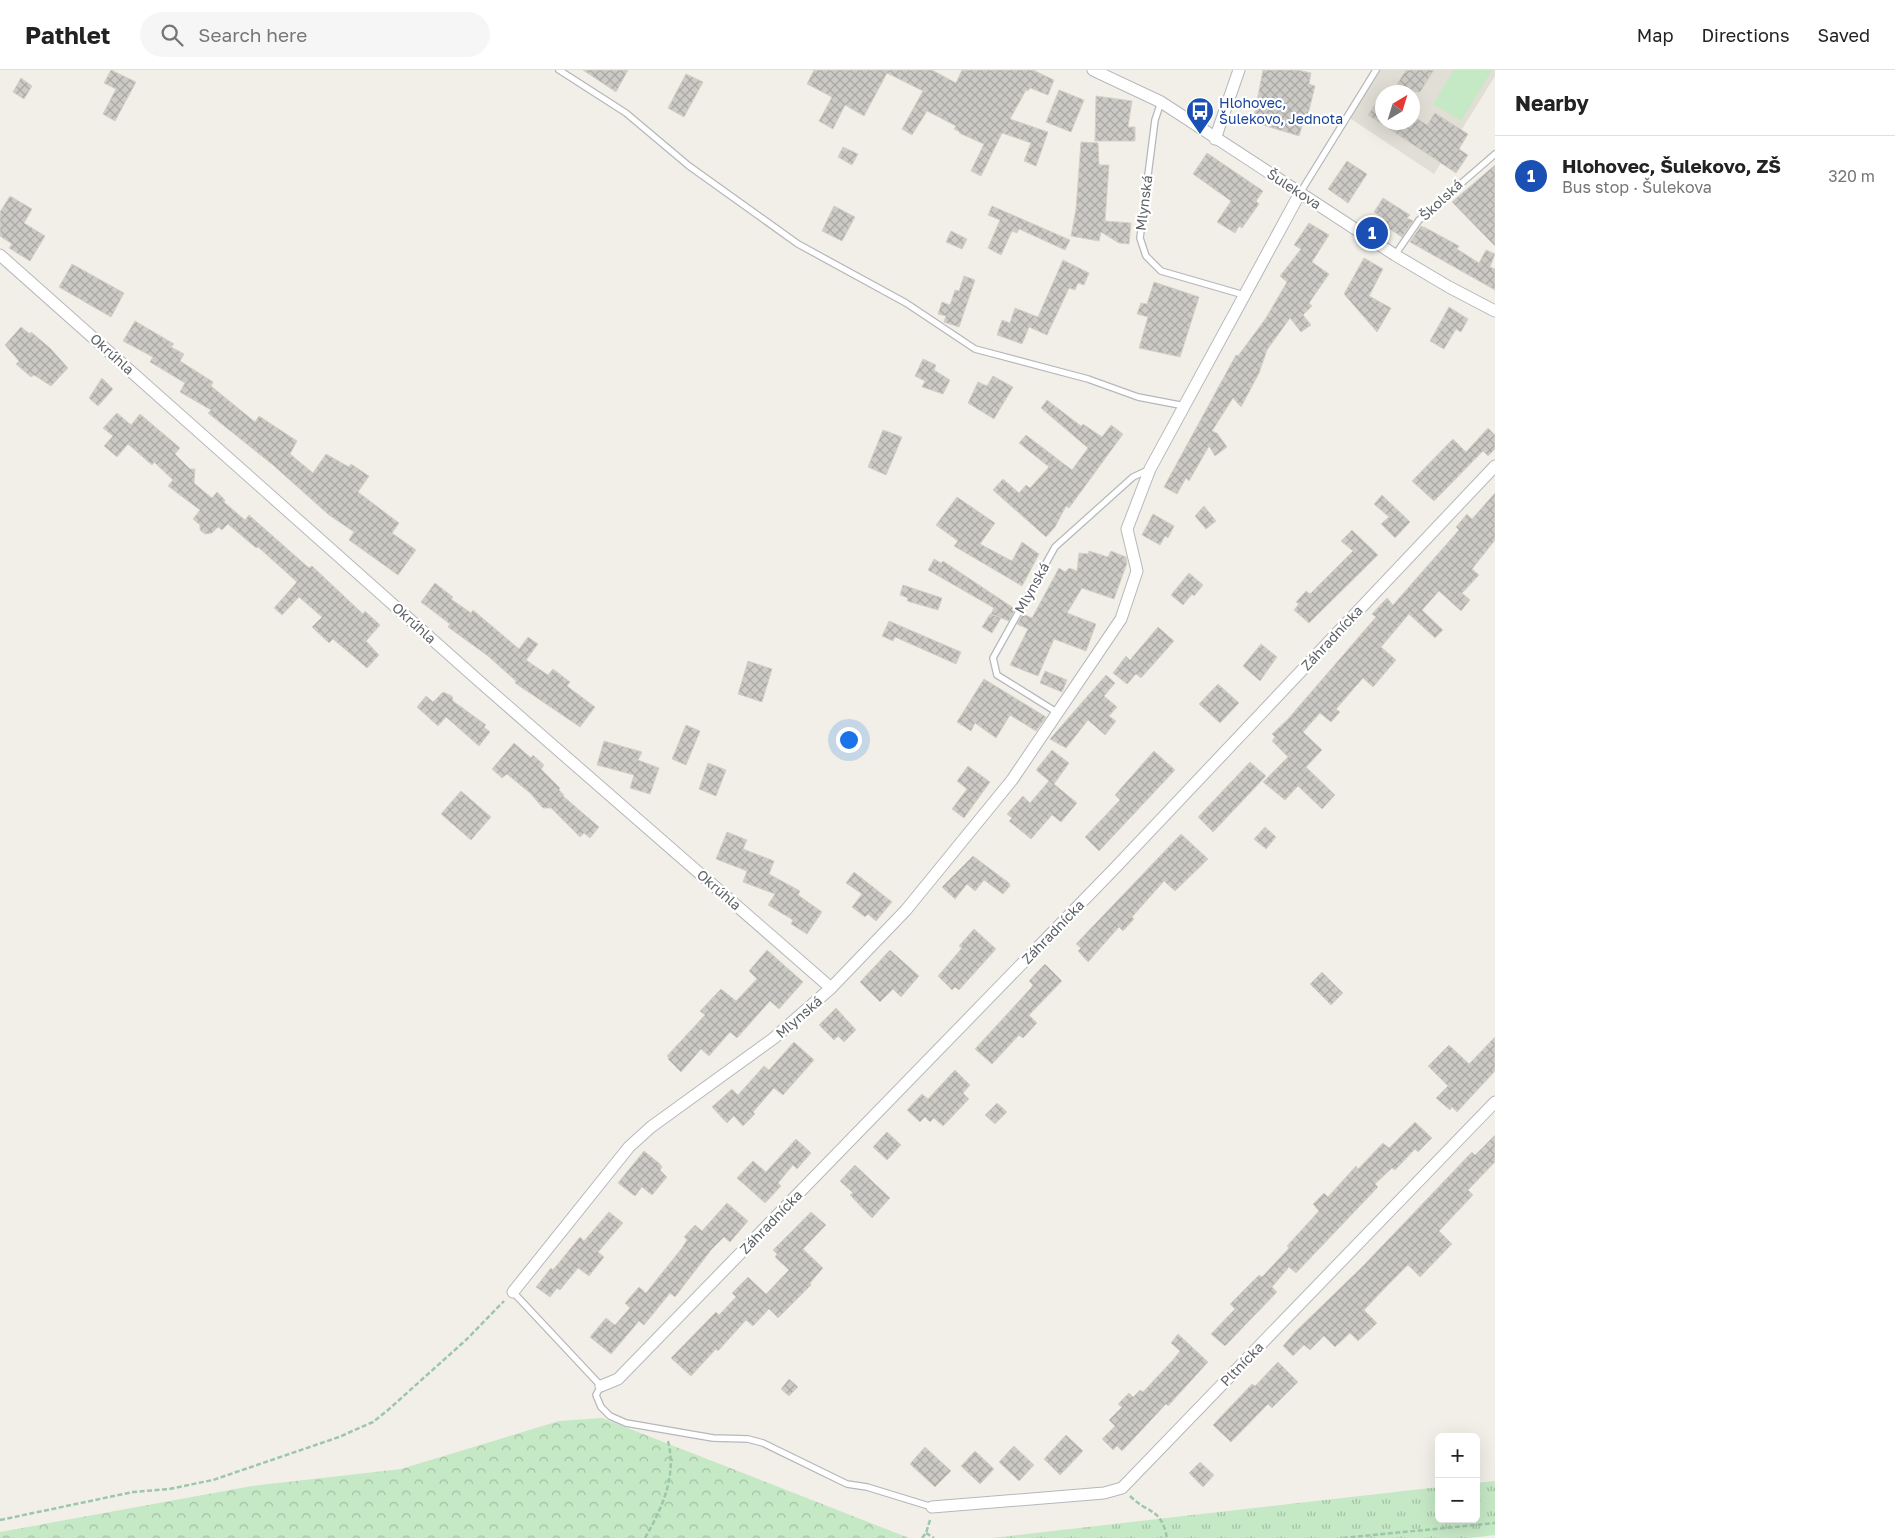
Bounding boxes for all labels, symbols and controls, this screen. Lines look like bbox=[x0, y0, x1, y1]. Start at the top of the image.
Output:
search box bbox=[140, 12, 490, 57]
text: Pathlet bbox=[25, 20, 110, 49]
icon: search bbox=[158, 21, 186, 49]
text: Search here bbox=[198, 23, 307, 46]
text: Map bbox=[1637, 24, 1673, 46]
text: Directions bbox=[1701, 24, 1789, 46]
text: Saved bbox=[1817, 24, 1870, 46]
north arrow bbox=[1375, 85, 1420, 130]
text: Nearby bbox=[1515, 90, 1589, 116]
place label: Hlohovec, Šulekovo, Jednota bbox=[1219, 94, 1343, 127]
bus stop icon: Hlohovec, Šulekovo, Jednota bbox=[1185, 96, 1215, 135]
text: Hlohovec, Šulekovo, ZŠ bbox=[1562, 154, 1781, 177]
street label: Šulekova bbox=[1264, 165, 1324, 212]
text: 1 bbox=[1527, 166, 1535, 186]
text: 320 m bbox=[1828, 166, 1875, 186]
street label: Mlynská bbox=[1132, 174, 1155, 232]
street label: Školská bbox=[1416, 175, 1466, 224]
text: Bus stop · Šulekova bbox=[1562, 177, 1712, 197]
pin: 1 bbox=[1356, 214, 1388, 252]
street label: Okrúhla bbox=[87, 330, 138, 378]
street label: Mlynská bbox=[1011, 559, 1053, 616]
street label: Okrúhla bbox=[389, 599, 440, 647]
street label: Záhradnícka bbox=[1297, 602, 1366, 674]
your location bbox=[836, 727, 862, 753]
street label: Okrúhla bbox=[694, 866, 745, 913]
street label: Záhradnícka bbox=[1018, 896, 1087, 967]
street label: Mlynská bbox=[772, 992, 825, 1041]
street label: Záhradnícka bbox=[736, 1186, 805, 1257]
street label: Pltnícka bbox=[1217, 1338, 1267, 1389]
map controls bbox=[1435, 1433, 1480, 1523]
button: + bbox=[1435, 1433, 1480, 1478]
button: − bbox=[1435, 1478, 1480, 1523]

